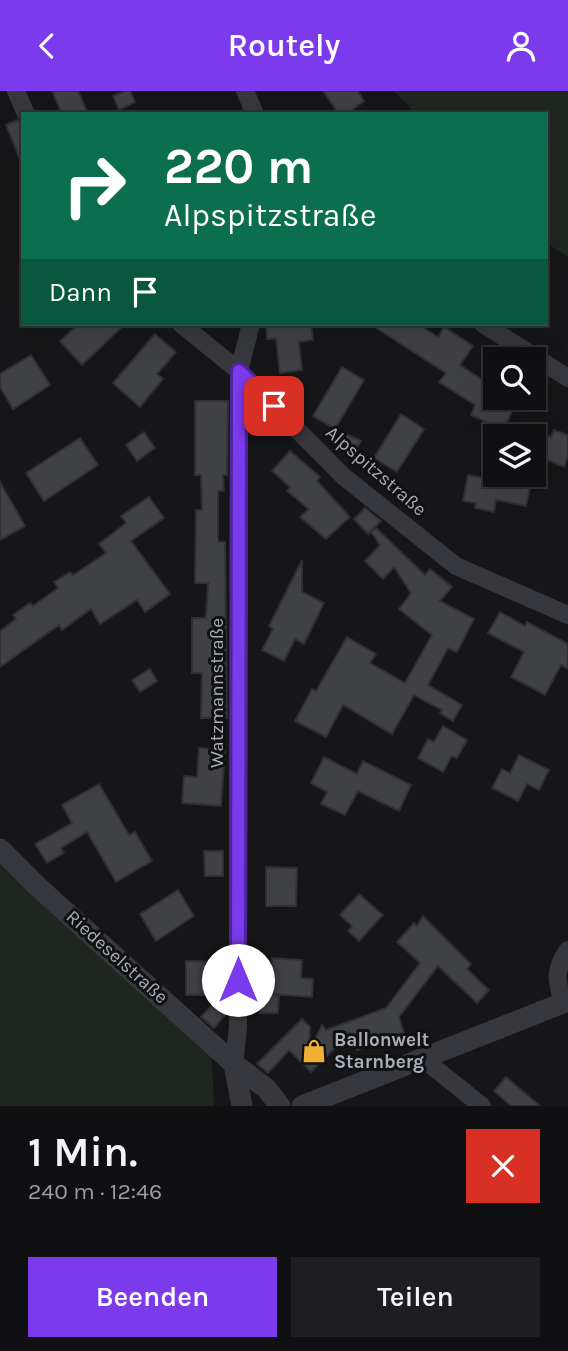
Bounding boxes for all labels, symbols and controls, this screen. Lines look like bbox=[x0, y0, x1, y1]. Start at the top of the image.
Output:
icon: back bbox=[28, 27, 66, 65]
text: Routely bbox=[228, 27, 340, 64]
icon: person bbox=[502, 27, 540, 65]
text: 220 m bbox=[164, 138, 313, 195]
icon: right bbox=[49, 140, 140, 231]
text: Alpspitzstraße bbox=[164, 197, 376, 234]
icon: arrive bbox=[126, 273, 164, 311]
text: Dann bbox=[49, 277, 112, 308]
map controls bbox=[483, 347, 546, 487]
button: search bbox=[483, 347, 546, 410]
pin bbox=[244, 376, 304, 436]
icon: arrive bbox=[255, 387, 293, 425]
street label: Alpspitzstraße bbox=[321, 421, 431, 521]
button: layers bbox=[483, 424, 546, 487]
street label: Watzmannstraße bbox=[206, 618, 228, 768]
street label: Riedeselstraße bbox=[62, 906, 172, 1008]
position arrow bbox=[201, 943, 275, 1017]
place label: Ballonwelt Starnberg bbox=[334, 1029, 429, 1073]
shop icon: Ballonwelt Starnberg bbox=[300, 1037, 328, 1065]
text: 1 Min. bbox=[28, 1127, 138, 1177]
button: close bbox=[466, 1129, 540, 1203]
text: 240 m · 12:46 bbox=[28, 1178, 162, 1205]
button: Beenden bbox=[28, 1257, 277, 1337]
button: Teilen bbox=[291, 1257, 540, 1337]

